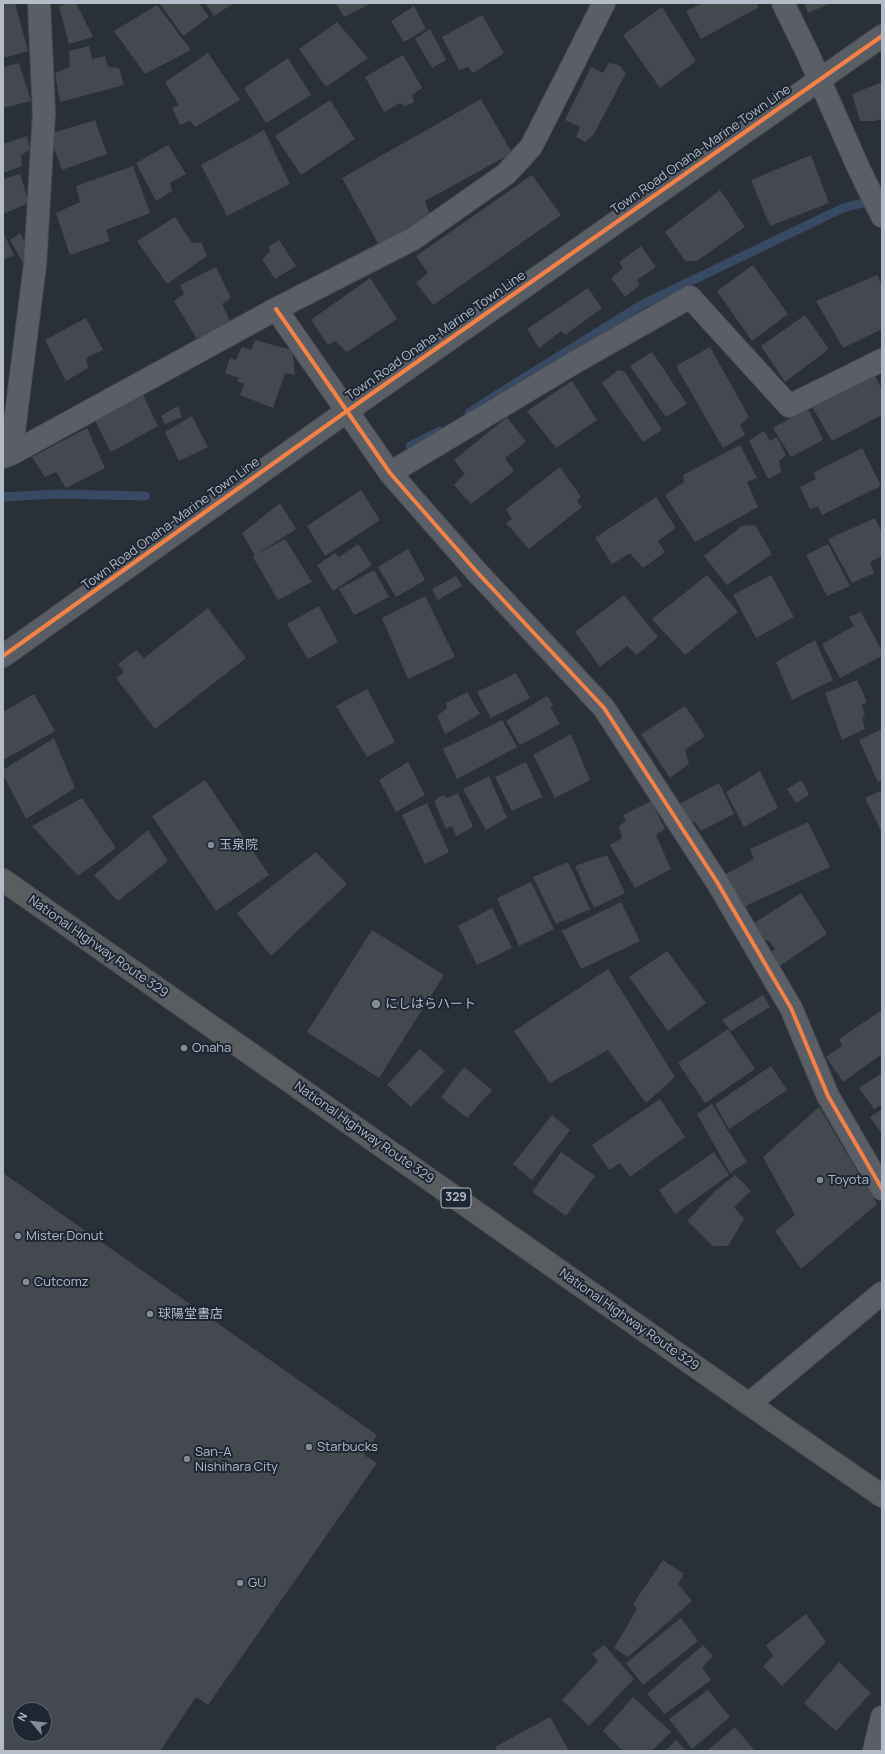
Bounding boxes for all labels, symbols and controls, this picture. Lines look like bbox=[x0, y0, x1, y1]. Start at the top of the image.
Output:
street label: Town Road Onaha-Marine Town Line bbox=[608, 82, 794, 218]
street label: Town Road Onaha-Marine Town Line bbox=[343, 268, 529, 404]
street label: Town Road Onaha-Marine Town Line bbox=[79, 454, 263, 594]
place label: 玉泉院 bbox=[219, 837, 258, 853]
marker: 玉泉院 bbox=[206, 840, 216, 850]
street label: National Highway Route 329 bbox=[25, 893, 171, 1001]
place label: にしはらハート bbox=[385, 996, 476, 1012]
marker: にしはらハート bbox=[370, 998, 382, 1010]
place label: Onaha bbox=[192, 1040, 231, 1056]
marker: Onaha bbox=[179, 1043, 189, 1053]
street label: National Highway Route 329 bbox=[291, 1079, 437, 1187]
place label: Toyota bbox=[828, 1172, 869, 1188]
marker: Toyota bbox=[815, 1175, 825, 1185]
road number: 329 bbox=[441, 1188, 471, 1208]
place label: Mister Donut bbox=[26, 1228, 104, 1244]
marker: Mister Donut bbox=[13, 1231, 23, 1241]
street label: National Highway Route 329 bbox=[556, 1266, 702, 1374]
place label: Cutcomz bbox=[34, 1274, 89, 1290]
marker: Cutcomz bbox=[21, 1277, 31, 1287]
place label: 球陽堂書店 bbox=[158, 1306, 223, 1322]
marker: 球陽堂書店 bbox=[145, 1309, 155, 1319]
place label: Starbucks bbox=[317, 1439, 378, 1455]
marker: Starbucks bbox=[304, 1442, 314, 1452]
place label: San-A Nishihara City bbox=[195, 1444, 278, 1475]
marker: San-A Nishihara City bbox=[182, 1454, 192, 1464]
place label: GU bbox=[248, 1575, 266, 1591]
marker: GU bbox=[235, 1578, 245, 1588]
north arrow bbox=[12, 1702, 52, 1742]
text: N bbox=[13, 1710, 30, 1724]

